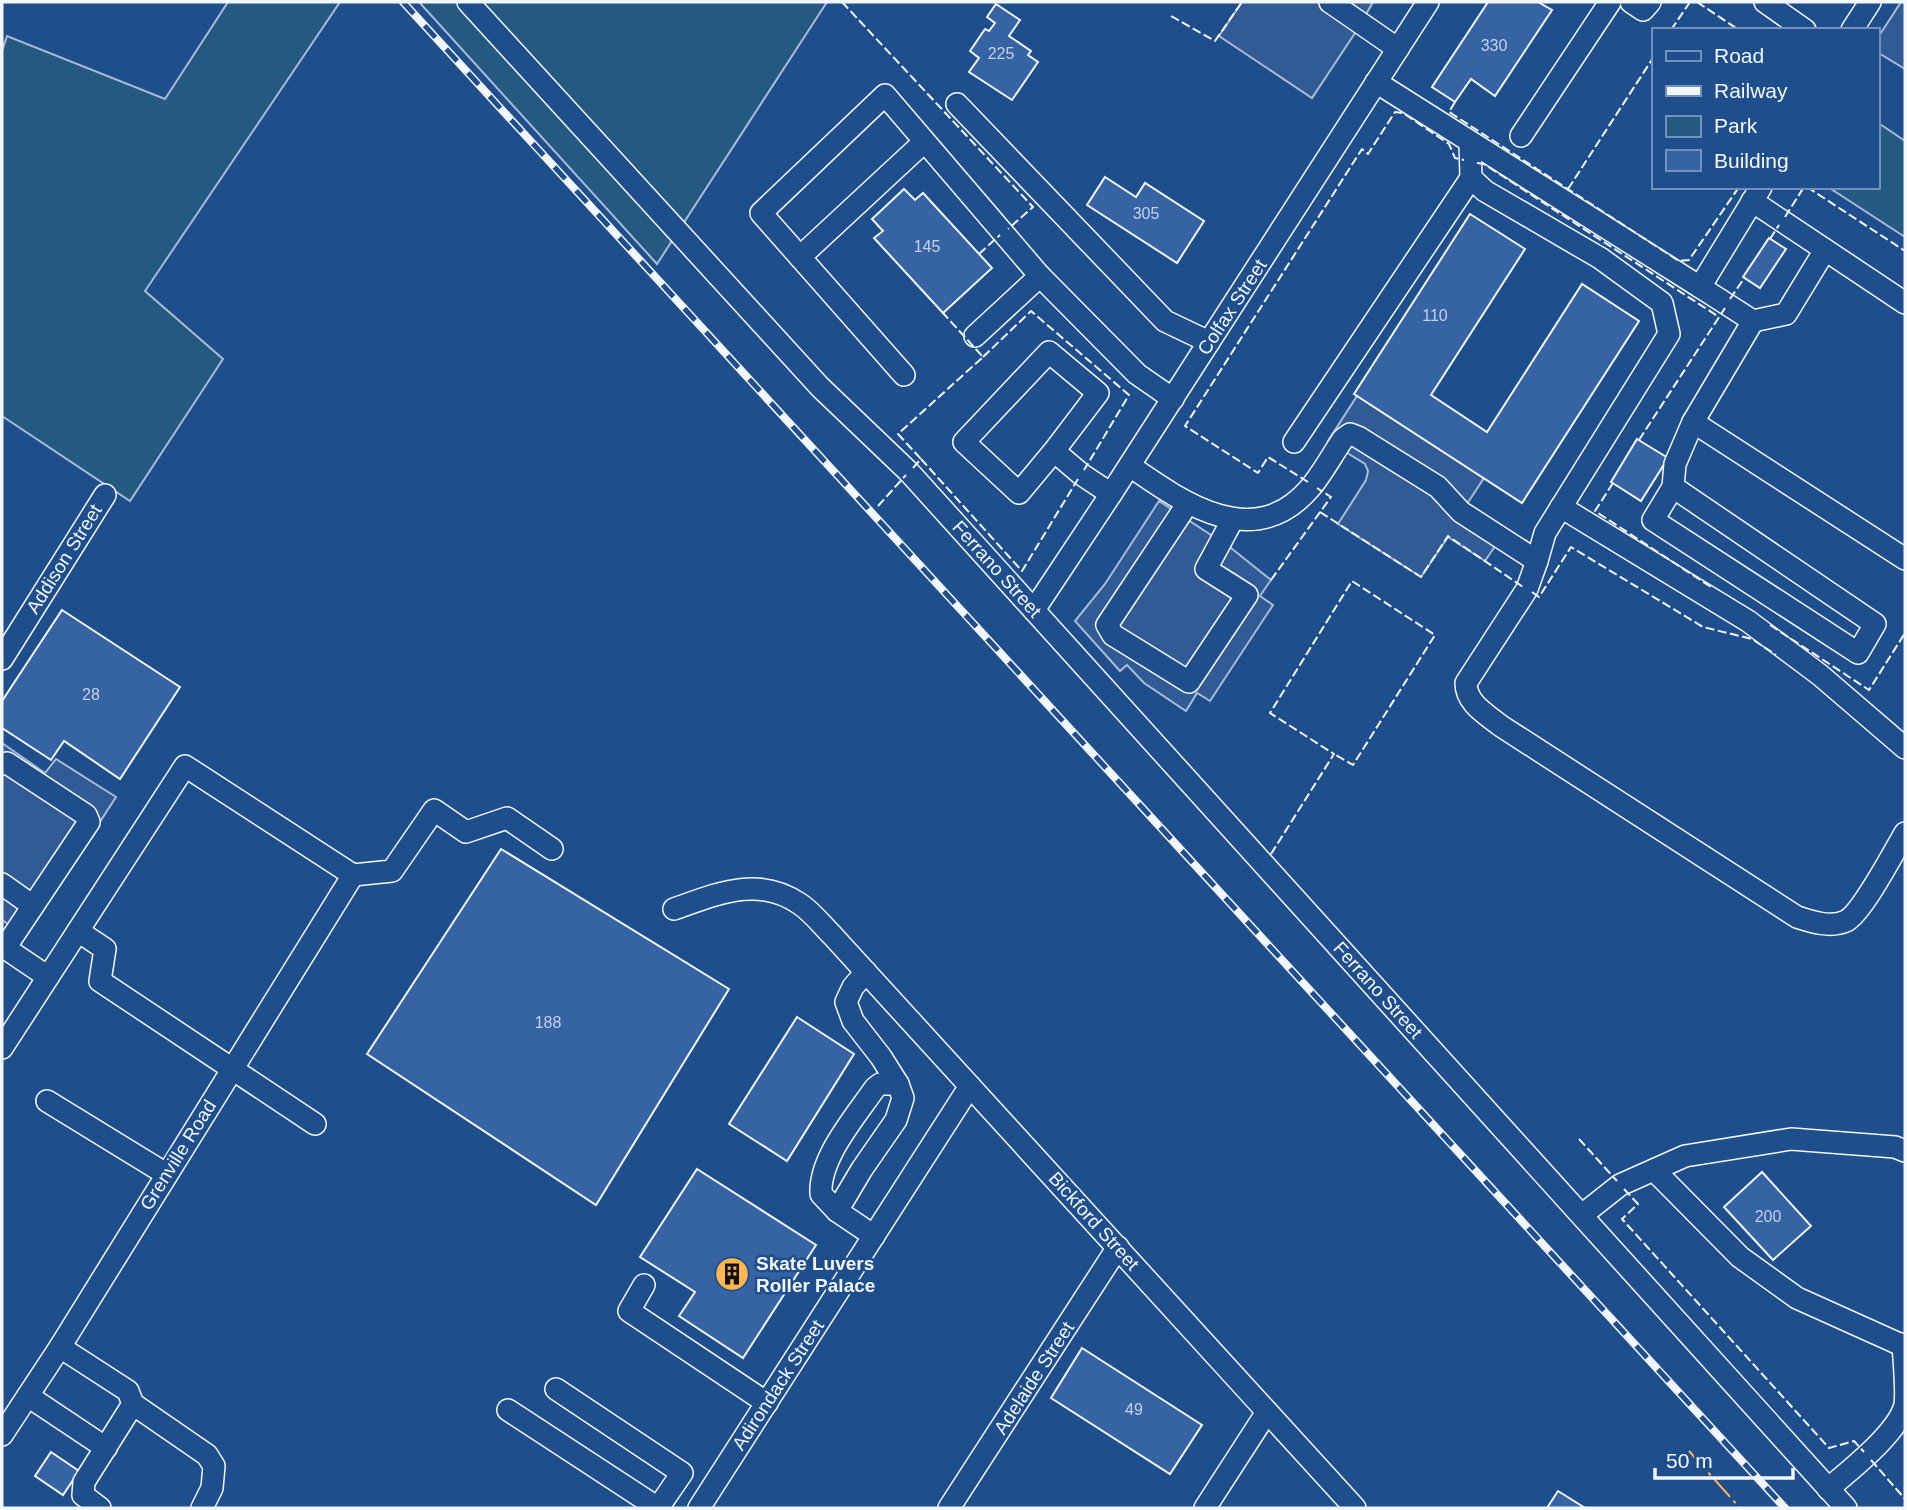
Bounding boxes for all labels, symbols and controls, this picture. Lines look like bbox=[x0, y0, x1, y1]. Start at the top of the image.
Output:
legend bbox=[1652, 28, 1879, 189]
house number: 330 bbox=[1481, 37, 1507, 54]
text: Road bbox=[1714, 44, 1764, 67]
house number: 225 bbox=[988, 45, 1014, 62]
text: Railway bbox=[1714, 79, 1788, 102]
text: Park bbox=[1714, 114, 1758, 137]
text: Building bbox=[1714, 149, 1789, 172]
house number: 305 bbox=[1133, 205, 1159, 222]
house number: 145 bbox=[914, 238, 940, 255]
street label: Colfax Street bbox=[1193, 255, 1271, 359]
house number: 110 bbox=[1422, 307, 1448, 324]
street label: Addison Street bbox=[22, 500, 106, 617]
street label: Ferrano Street bbox=[948, 516, 1046, 622]
house number: 28 bbox=[82, 686, 100, 703]
street label: Ferrano Street bbox=[1329, 937, 1427, 1043]
house number: 188 bbox=[535, 1014, 561, 1031]
street label: Grenville Road bbox=[136, 1096, 220, 1214]
street label: Bickford Street bbox=[1045, 1168, 1144, 1275]
house number: 200 bbox=[1755, 1208, 1781, 1225]
place label: Skate Luvers Roller Palace bbox=[756, 1253, 875, 1296]
building icon: Skate Luvers Roller Palace bbox=[713, 1255, 751, 1293]
street label: Adirondack Street bbox=[728, 1315, 828, 1454]
street label: Adelaide Street bbox=[990, 1317, 1079, 1438]
house number: 49 bbox=[1125, 1401, 1143, 1418]
scale bar bbox=[1655, 1436, 1793, 1480]
text: 50 m bbox=[1666, 1449, 1713, 1472]

